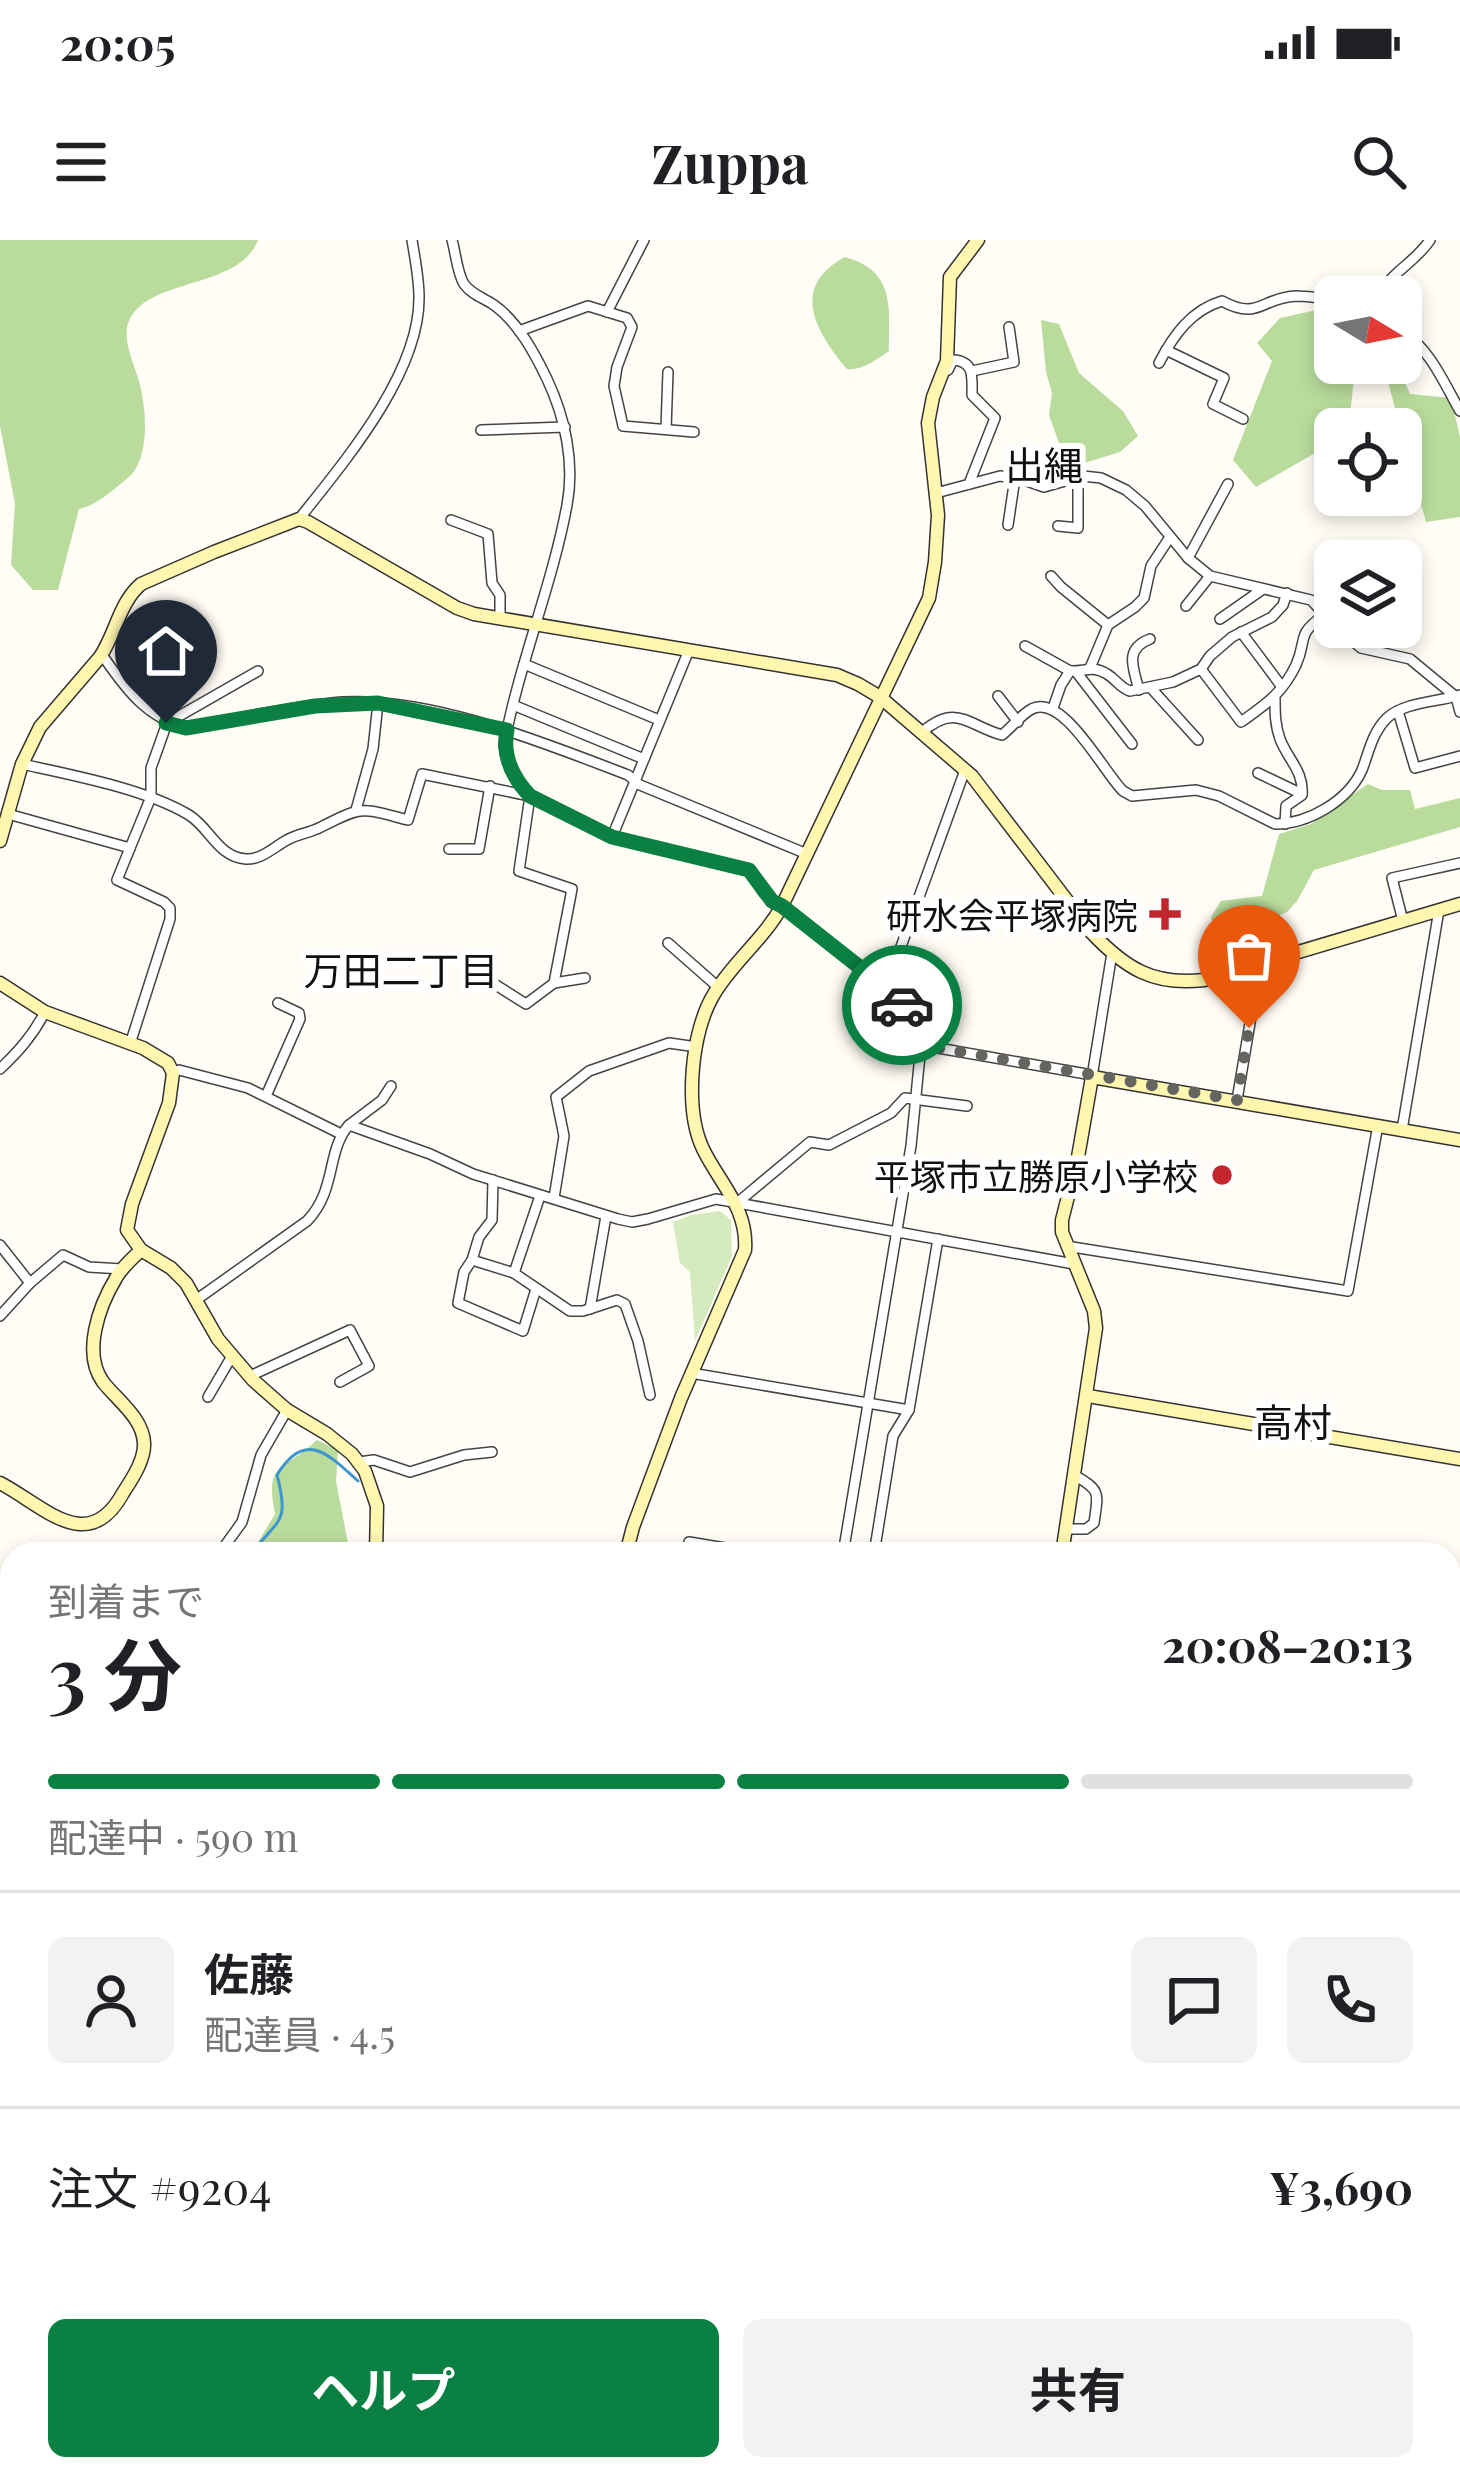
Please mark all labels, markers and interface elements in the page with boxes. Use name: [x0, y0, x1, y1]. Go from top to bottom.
text: 20:05: [60, 12, 175, 72]
text: Zuppa: [651, 126, 809, 198]
icon: menu: [48, 129, 114, 195]
icon: search: [1346, 129, 1412, 195]
north arrow: [1314, 276, 1422, 384]
map controls: [1314, 276, 1422, 648]
button: locate: [1314, 408, 1422, 516]
district label: 出縄: [1005, 438, 1083, 490]
button: layers: [1314, 540, 1422, 648]
pin: [115, 600, 217, 723]
icon: home: [133, 618, 199, 684]
place label: 研水会平塚病院: [886, 890, 1138, 938]
marker: 研水会平塚病院: [1149, 898, 1181, 930]
pin: [1198, 905, 1300, 1028]
icon: bag: [1216, 923, 1282, 989]
district label: 万田二丁目: [303, 943, 499, 995]
courier: [842, 945, 962, 1065]
icon: car: [869, 972, 935, 1038]
place label: 平塚市立勝原小学校: [874, 1151, 1198, 1199]
marker: 平塚市立勝原小学校: [1209, 1162, 1235, 1188]
district label: 高村: [1254, 1395, 1332, 1447]
text: 到着まで: [48, 1574, 204, 1626]
text: 20:08–20:13: [1162, 1614, 1413, 1674]
text: 3 分: [48, 1620, 182, 1724]
text: 配達中 · 590 m: [48, 1810, 299, 1862]
button: person: [48, 1937, 174, 2063]
button: chat: [1131, 1937, 1257, 2063]
button: phone: [1287, 1937, 1413, 2063]
text: 佐藤: [204, 1942, 294, 2002]
text: 配達員 · 4.5: [204, 2007, 395, 2059]
text: 注文 #9204: [48, 2156, 272, 2216]
text: ¥3,690: [1269, 2156, 1413, 2216]
button: ヘルプ: [48, 2319, 719, 2457]
button: 共有: [743, 2319, 1413, 2457]

